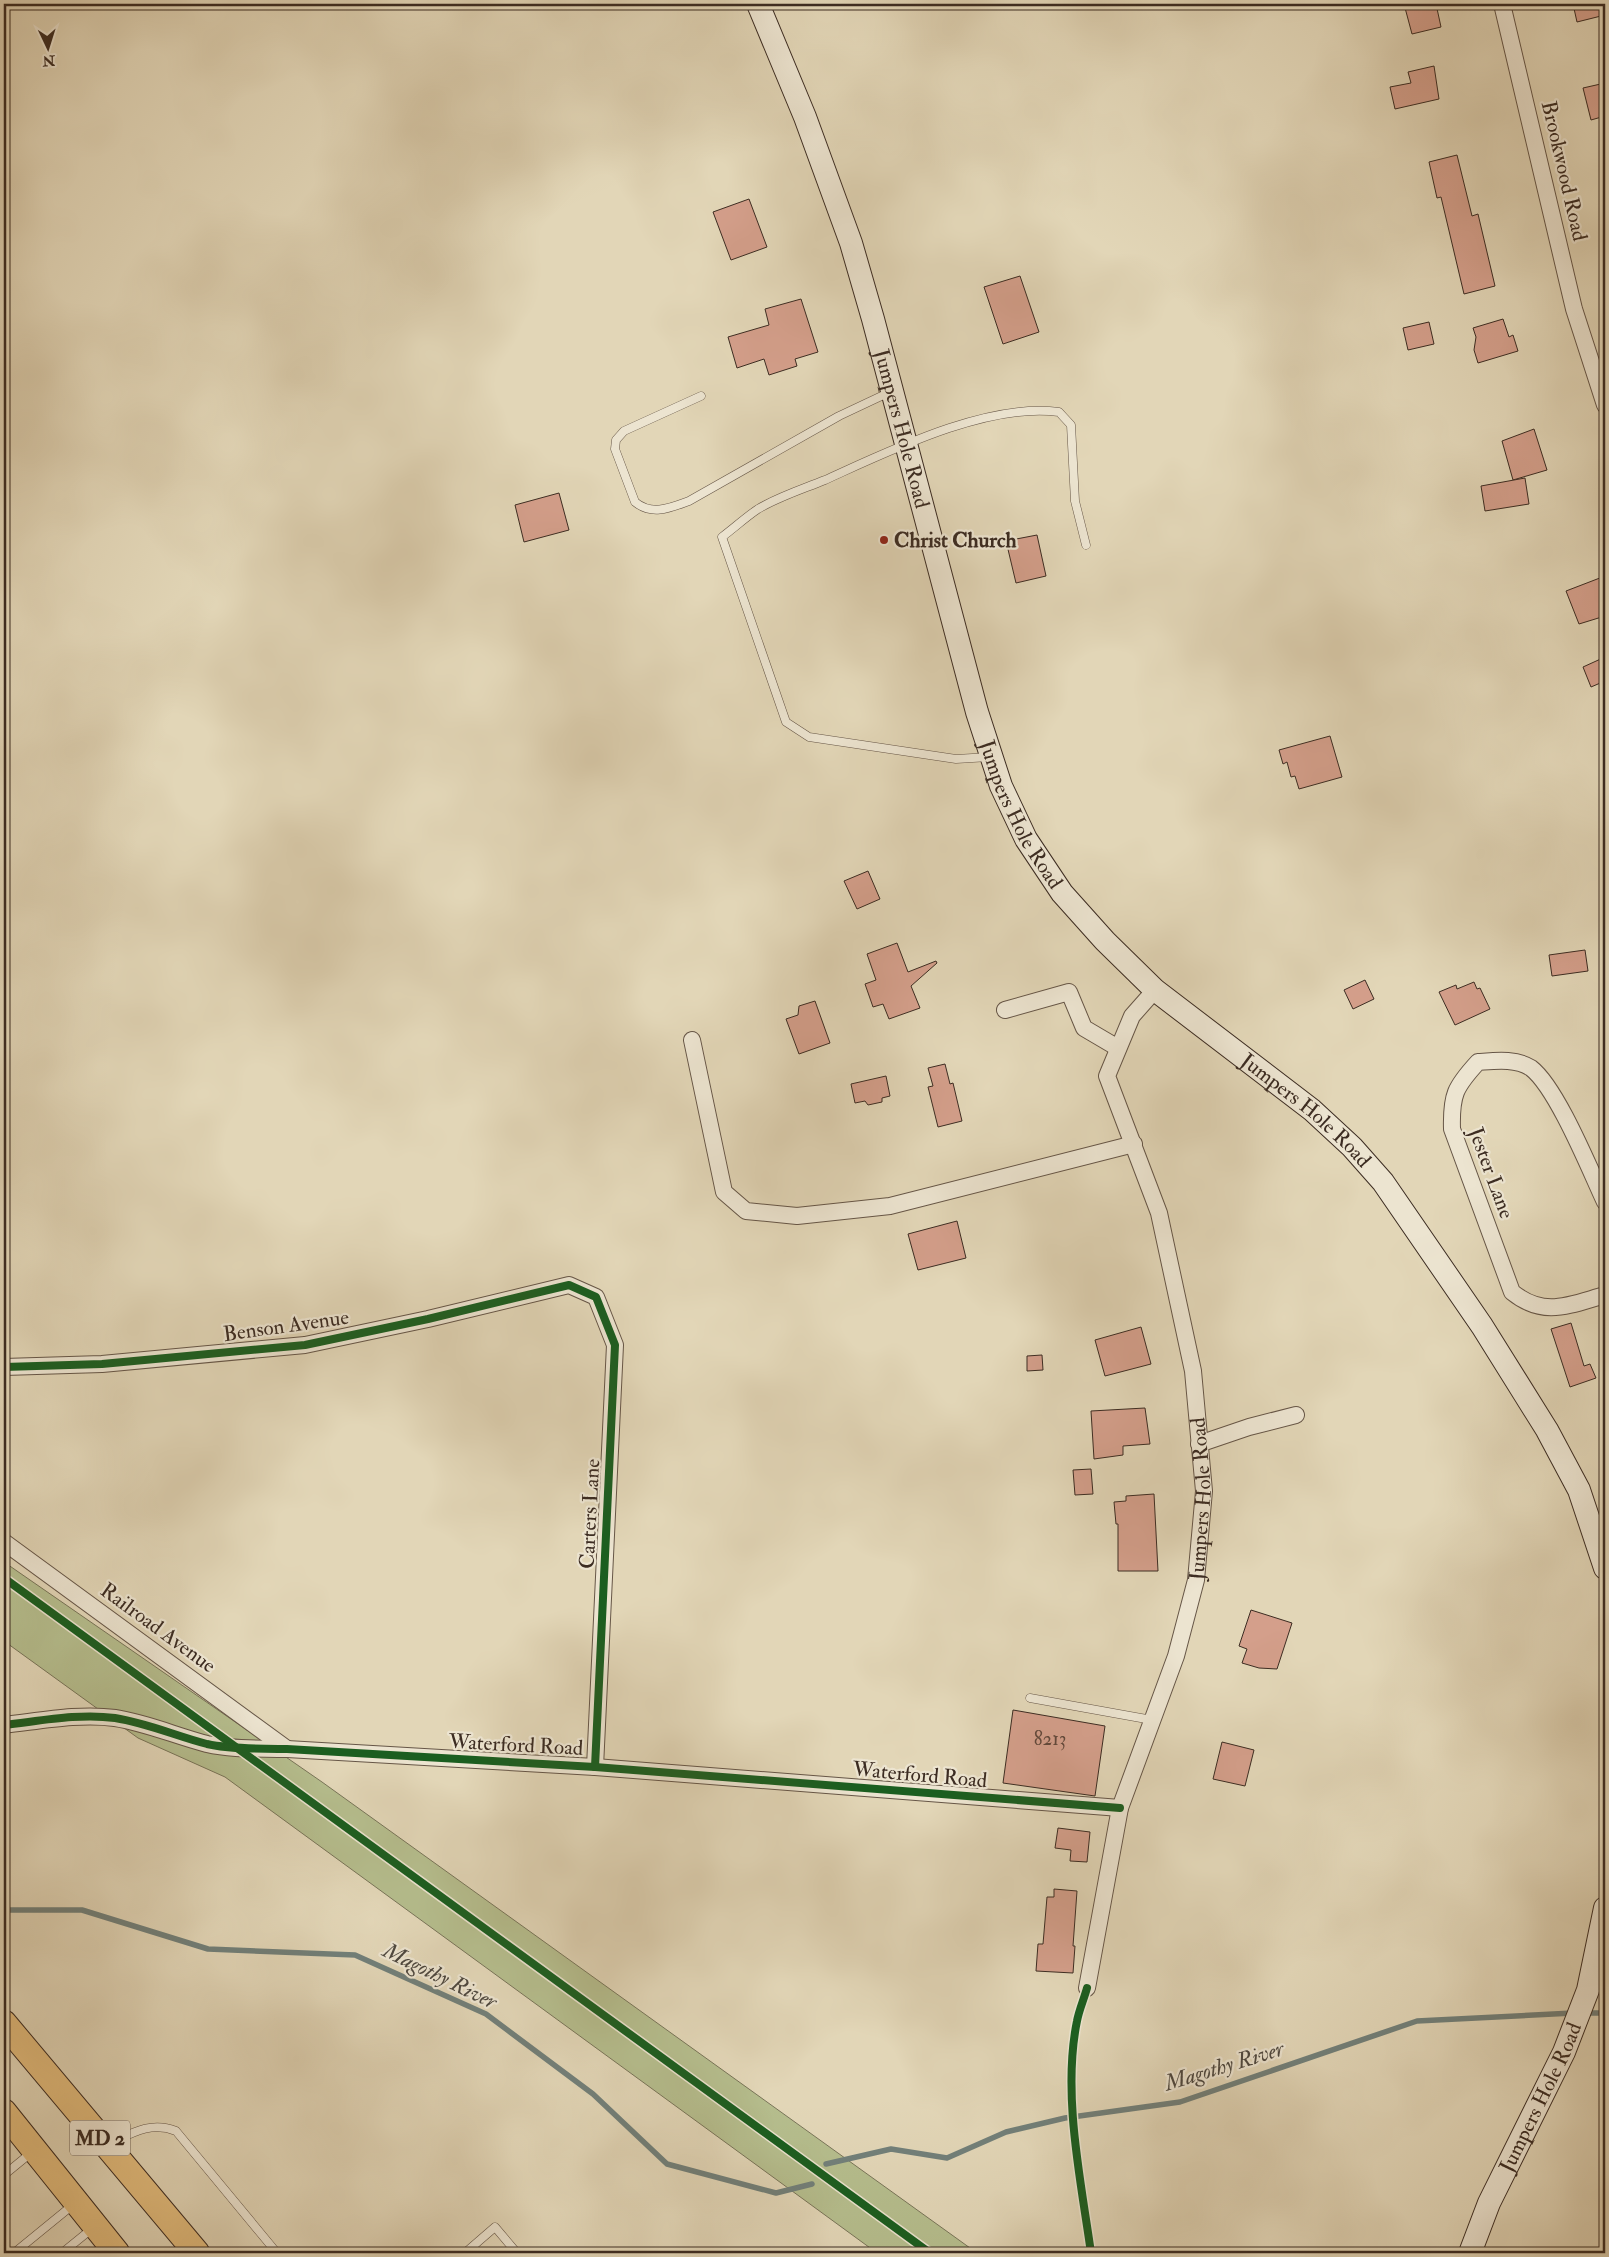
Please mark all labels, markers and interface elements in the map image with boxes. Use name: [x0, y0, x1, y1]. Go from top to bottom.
north arrow: [22, 22, 72, 72]
text: N: [42, 51, 57, 69]
street label: Brookwood Road: [1535, 98, 1593, 244]
street label: Jumpers Hole Road: [868, 345, 936, 512]
place label: Christ Church: [894, 527, 1017, 554]
marker: Christ Church: [878, 534, 890, 546]
street label: Jumpers Hole Road: [973, 736, 1069, 895]
street label: Jumpers Hole Road: [1234, 1046, 1378, 1173]
street label: Jester Lane: [1462, 1123, 1520, 1223]
street label: Benson Avenue: [221, 1304, 351, 1348]
street label: Jumpers Hole Road: [1182, 1416, 1218, 1583]
street label: Carters Lane: [574, 1458, 606, 1570]
street label: Railroad Avenue: [95, 1577, 221, 1679]
house number: 8213: [1034, 1727, 1066, 1751]
street label: Waterford Road: [447, 1728, 585, 1762]
street label: Waterford Road: [851, 1756, 989, 1794]
water label: Magothy River: [377, 1935, 503, 2016]
street label: Jumpers Hole Road: [1492, 2018, 1588, 2178]
water label: Magothy River: [1159, 2034, 1289, 2098]
road number: MD 2: [70, 2120, 130, 2156]

